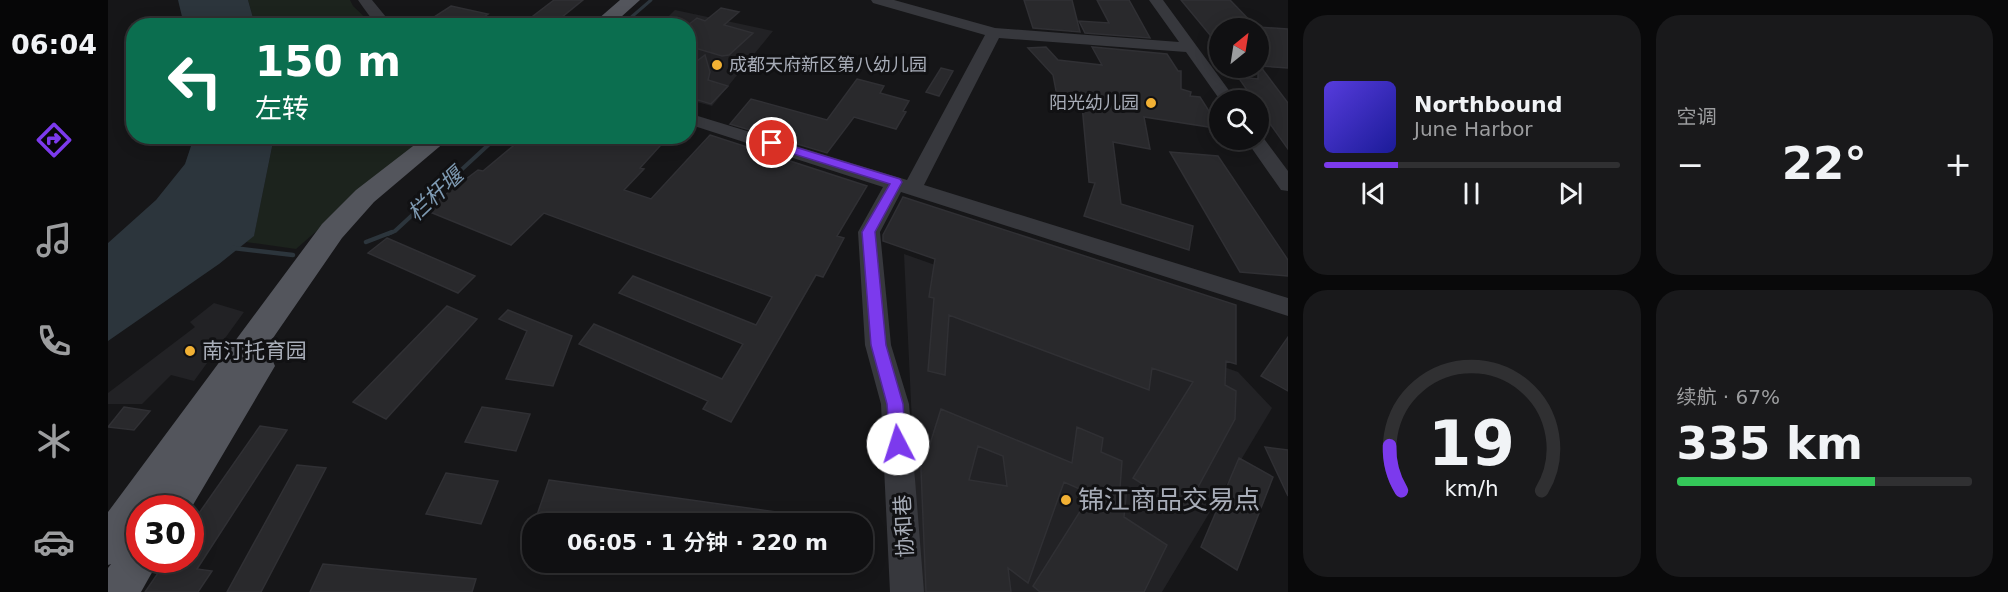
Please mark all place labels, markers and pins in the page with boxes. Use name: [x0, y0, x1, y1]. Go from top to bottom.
place label: 成都天府新区第八幼儿园: [729, 54, 927, 75]
marker: 成都天府新区第八幼儿园: [710, 58, 724, 72]
place label: 阳光幼儿园: [1049, 92, 1139, 113]
marker: 阳光幼儿园: [1144, 96, 1158, 110]
pin: [746, 117, 797, 168]
place label: 南汀托育园: [202, 339, 307, 363]
marker: 南汀托育园: [183, 344, 197, 358]
place label: 锦江商品交易点: [1078, 485, 1260, 515]
marker: 锦江商品交易点: [1059, 493, 1073, 507]

